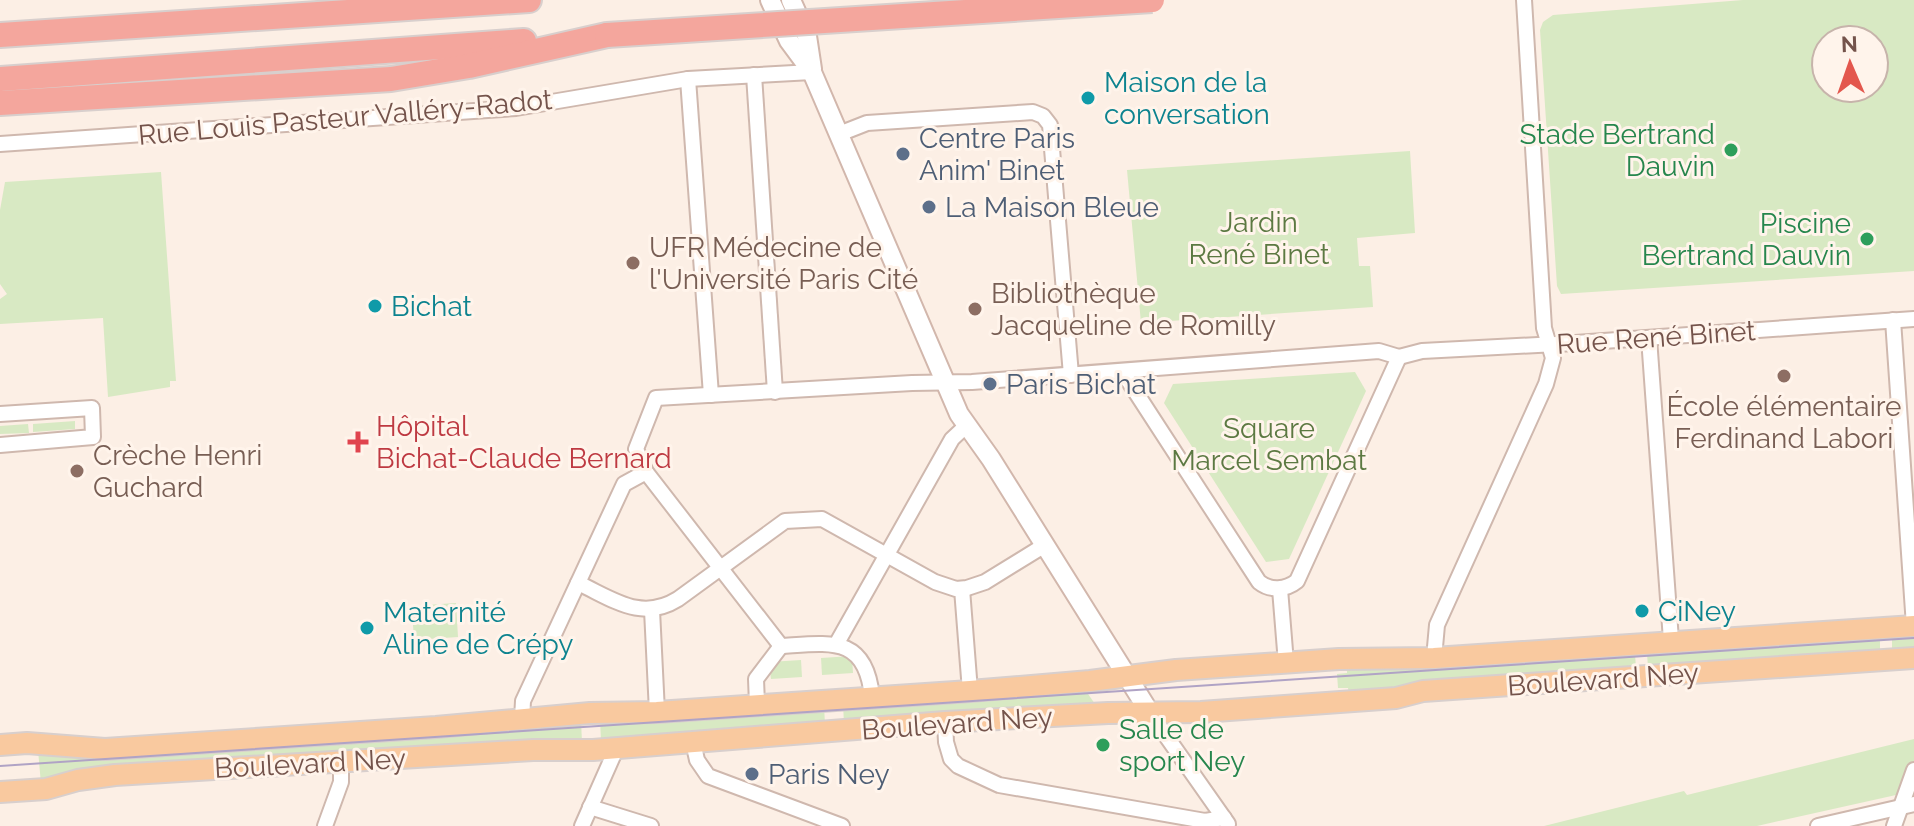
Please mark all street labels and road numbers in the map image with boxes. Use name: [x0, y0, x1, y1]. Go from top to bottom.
street label: Rue Louis Pasteur Valléry-Radot: [137, 83, 554, 152]
street label: Rue René Binet: [1556, 314, 1757, 361]
street label: Boulevard Ney: [1506, 656, 1700, 703]
street label: Boulevard Ney: [860, 700, 1054, 747]
street label: Boulevard Ney: [213, 742, 407, 785]

